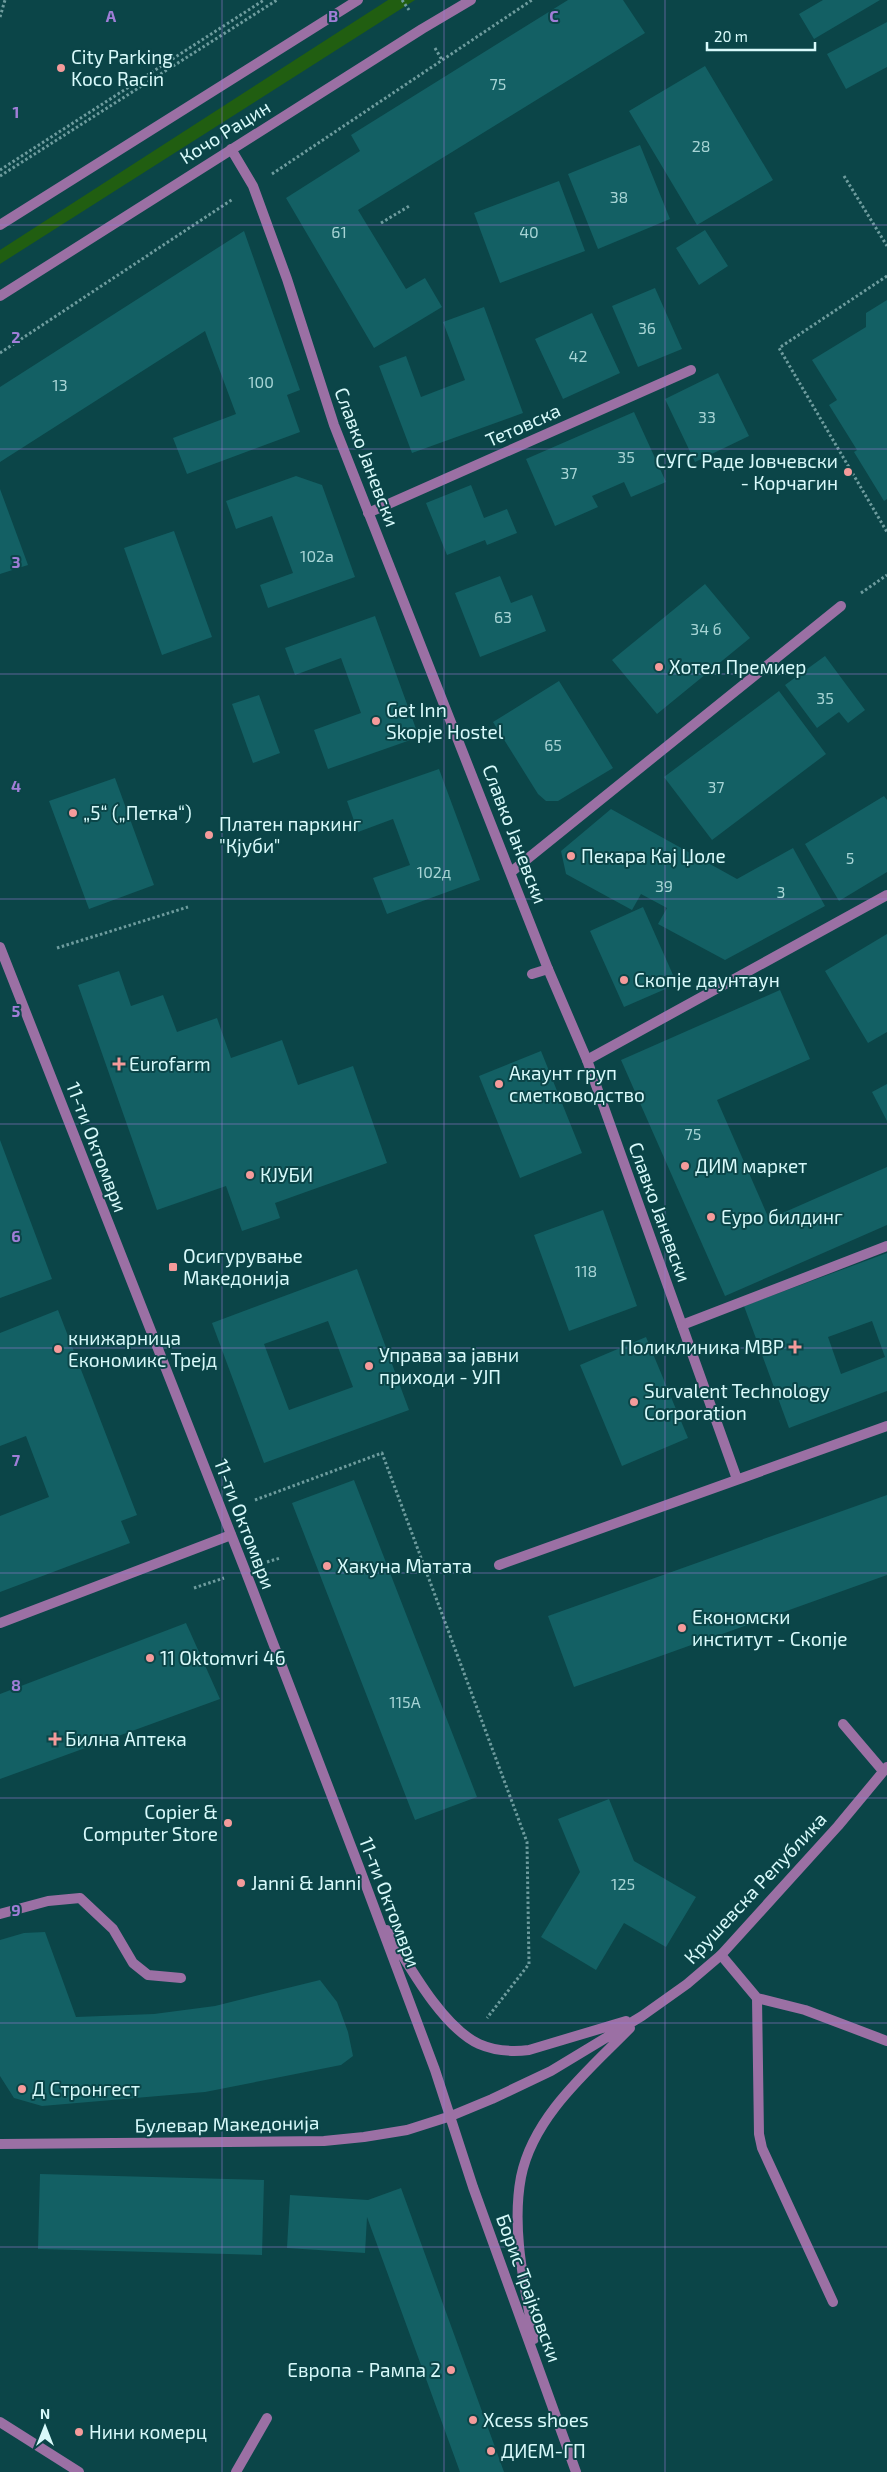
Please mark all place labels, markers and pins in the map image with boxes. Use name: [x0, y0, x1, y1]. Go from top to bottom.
place label: City Parking Koco Racin: [71, 45, 173, 90]
marker: City Parking Koco Racin: [55, 62, 67, 74]
place label: СУГС Раде Јовчевски - Корчагин: [655, 449, 838, 494]
marker: СУГС Раде Јовчевски - Корчагин: [842, 466, 854, 478]
place label: Хотел Премиер: [669, 655, 806, 678]
marker: Хотел Премиер: [653, 661, 665, 673]
place label: Get Inn Skopje Hostel: [386, 698, 504, 743]
marker: Get Inn Skopje Hostel: [370, 715, 382, 727]
place label: „5“ („Петка“): [83, 801, 192, 824]
marker: „5“ („Петка“): [67, 807, 79, 819]
place label: Платен паркинг "Кјуби": [219, 812, 361, 858]
marker: Платен паркинг "Кјуби": [203, 829, 215, 841]
place label: Пекара Кај Џоле: [581, 844, 726, 867]
marker: Пекара Кај Џоле: [565, 850, 577, 862]
place label: Скопје даунтаун: [634, 968, 780, 992]
marker: Скопје даунтаун: [618, 974, 630, 986]
place label: Eurofarm: [129, 1052, 211, 1075]
marker: Eurofarm: [113, 1058, 125, 1070]
place label: Акаунт груп сметководство: [509, 1061, 645, 1106]
marker: Акаунт груп сметководство: [493, 1078, 505, 1090]
place label: ДИМ маркет: [695, 1154, 807, 1177]
marker: ДИМ маркет: [679, 1160, 691, 1172]
place label: КЈУБИ: [260, 1163, 313, 1186]
marker: КЈУБИ: [244, 1169, 256, 1181]
place label: Еуро билдинг: [721, 1205, 843, 1229]
marker: Еуро билдинг: [705, 1211, 717, 1223]
place label: Осигурување Македонија: [183, 1244, 303, 1289]
marker: Осигурување Македонија: [167, 1261, 179, 1273]
place label: книжарница Економикс Трејд: [68, 1326, 217, 1371]
place label: Поликлиника МВР: [620, 1335, 784, 1358]
marker: Поликлиника МВР: [788, 1340, 802, 1354]
marker: книжарница Економикс Трејд: [52, 1343, 64, 1355]
place label: Управа за јавни приходи - УЈП: [379, 1343, 519, 1388]
marker: Управа за јавни приходи - УЈП: [363, 1360, 375, 1372]
place label: Survalent Technology Corporation: [644, 1379, 830, 1424]
marker: Survalent Technology Corporation: [628, 1396, 640, 1408]
place label: Хакуна Матата: [337, 1554, 472, 1578]
marker: Хакуна Матата: [321, 1560, 333, 1572]
place label: Економски институт - Скопје: [692, 1605, 848, 1651]
marker: Економски институт - Скопје: [676, 1622, 688, 1634]
place label: 11 Oktomvri 46: [160, 1646, 286, 1669]
marker: 11 Oktomvri 46: [144, 1652, 156, 1664]
place label: Билна Аптека: [65, 1727, 187, 1750]
marker: Билна Аптека: [49, 1733, 61, 1745]
place label: Copier & Computer Store: [83, 1800, 218, 1845]
marker: Copier & Computer Store: [222, 1817, 234, 1829]
place label: Janni & Janni: [251, 1871, 361, 1894]
marker: Janni & Janni: [235, 1877, 247, 1889]
place label: Д Стронгест: [32, 2077, 140, 2100]
marker: Д Стронгест: [16, 2083, 28, 2095]
place label: Европа - Рампа 2: [287, 2358, 441, 2381]
marker: Европа - Рампа 2: [445, 2364, 457, 2376]
place label: Xcess shoes: [483, 2408, 589, 2431]
marker: Xcess shoes: [467, 2414, 479, 2426]
place label: Нини комерц: [89, 2420, 207, 2443]
marker: Нини комерц: [73, 2426, 85, 2438]
place label: ДИЕМ-ГП: [501, 2439, 586, 2462]
marker: ДИЕМ-ГП: [485, 2445, 497, 2457]

